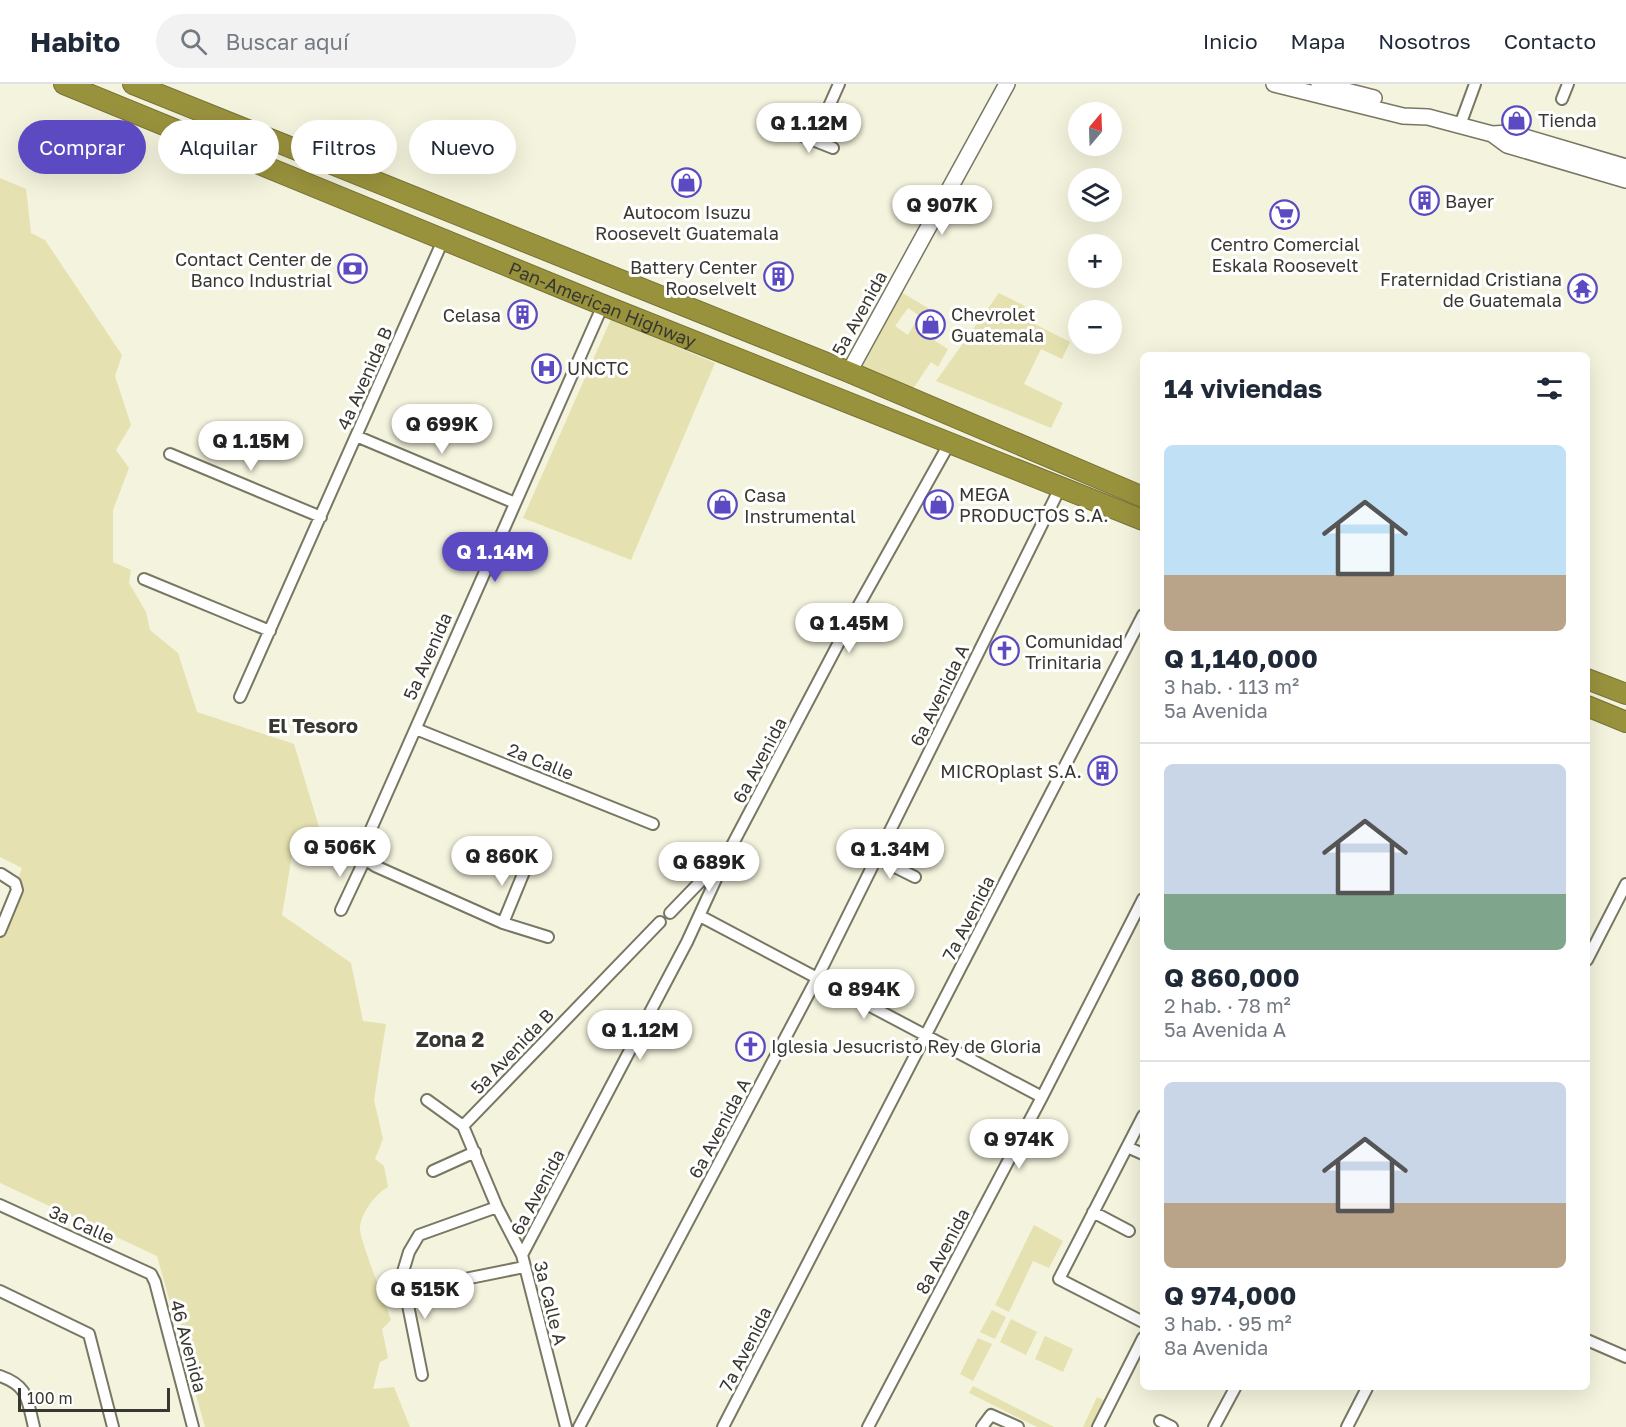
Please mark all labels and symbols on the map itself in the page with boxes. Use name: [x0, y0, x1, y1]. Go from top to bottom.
north arrow: [1068, 102, 1122, 156]
pin: Q 1.12M: [754, 103, 864, 154]
shop icon: Tienda: [1501, 104, 1533, 136]
place label: Tienda: [1538, 109, 1597, 131]
shop icon: Autocom Isuzu Roosevelt Guatemala: [671, 167, 703, 199]
pin: Q 907K: [893, 185, 991, 236]
building icon: Bayer: [1408, 185, 1440, 217]
place label: Bayer: [1445, 190, 1494, 212]
supermarket icon: Centro Comercial Eskala Roosevelt: [1269, 199, 1301, 231]
place label: Autocom Isuzu Roosevelt Guatemala: [595, 201, 779, 244]
place label: Centro Comercial Eskala Roosevelt: [1210, 233, 1360, 276]
place label: Contact Center de Banco Industrial: [175, 248, 332, 291]
bank icon: Contact Center de Banco Industrial: [337, 253, 369, 285]
place label: Battery Center Rooselvelt: [630, 256, 757, 299]
street label: Pan-American Highway: [506, 257, 700, 352]
building icon: Battery Center Rooselvelt: [762, 261, 794, 293]
street label: 5a Avenida: [827, 267, 891, 359]
place label: Fraternidad Cristiana de Guatemala: [1380, 268, 1562, 311]
temple icon: Fraternidad Cristiana de Guatemala: [1567, 273, 1599, 305]
building icon: Celasa: [506, 299, 538, 331]
place label: Chevrolet Guatemala: [951, 303, 1044, 346]
place label: Celasa: [443, 304, 501, 326]
shop icon: Chevrolet Guatemala: [914, 308, 946, 340]
street label: 4a Avenida B: [331, 323, 397, 433]
hospital icon: UNCTC: [530, 352, 562, 384]
place label: UNCTC: [567, 357, 629, 379]
pin: Q 699K: [393, 404, 491, 455]
pin: Q 1.15M: [196, 421, 306, 472]
place label: MEGA PRODUCTOS S.A.: [959, 483, 1109, 526]
place label: Casa Instrumental: [744, 484, 856, 527]
shop icon: MEGA PRODUCTOS S.A.: [922, 488, 954, 520]
shop icon: Casa Instrumental: [707, 489, 739, 521]
pin: Q 1.14M: [440, 532, 550, 583]
pin: Q 1.45M: [794, 603, 904, 654]
street label: 5a Avenida: [398, 609, 456, 703]
place label: Comunidad Trinitaria: [1025, 630, 1123, 673]
church icon: Comunidad Trinitaria: [988, 635, 1020, 667]
street label: 6a Avenida A: [905, 641, 973, 749]
district label: El Tesoro: [268, 713, 358, 737]
street label: 6a Avenida: [727, 713, 791, 807]
street label: 2a Calle: [505, 738, 577, 784]
building icon: MICROplast S.A.: [1087, 755, 1119, 787]
place label: MICROplast S.A.: [940, 760, 1082, 782]
pin: Q 506K: [291, 827, 389, 878]
pin: Q 1.34M: [835, 829, 945, 880]
pin: Q 860K: [453, 836, 551, 887]
pin: Q 689K: [660, 842, 758, 893]
street label: 7a Avenida: [937, 872, 999, 964]
pin: Q 894K: [815, 969, 913, 1020]
street label: 5a Avenida B: [466, 1004, 558, 1098]
pin: Q 1.12M: [585, 1010, 695, 1061]
district label: Zona 2: [416, 1026, 484, 1052]
church icon: Iglesia Jesucristo Rey de Gloria: [734, 1030, 766, 1062]
place label: Iglesia Jesucristo Rey de Gloria: [771, 1035, 1041, 1057]
street label: 6a Avenida A: [683, 1074, 755, 1182]
pin: Q 974K: [970, 1119, 1068, 1170]
street label: 6a Avenida: [505, 1145, 569, 1239]
street label: 3a Calle: [46, 1200, 118, 1248]
street label: 8a Avenida: [910, 1204, 974, 1298]
street label: 3a Calle A: [530, 1259, 572, 1347]
pin: Q 515K: [376, 1269, 474, 1320]
street label: 46 Avenida: [166, 1297, 212, 1395]
street label: 7a Avenida: [714, 1303, 776, 1395]
scale bar: [18, 1385, 170, 1412]

